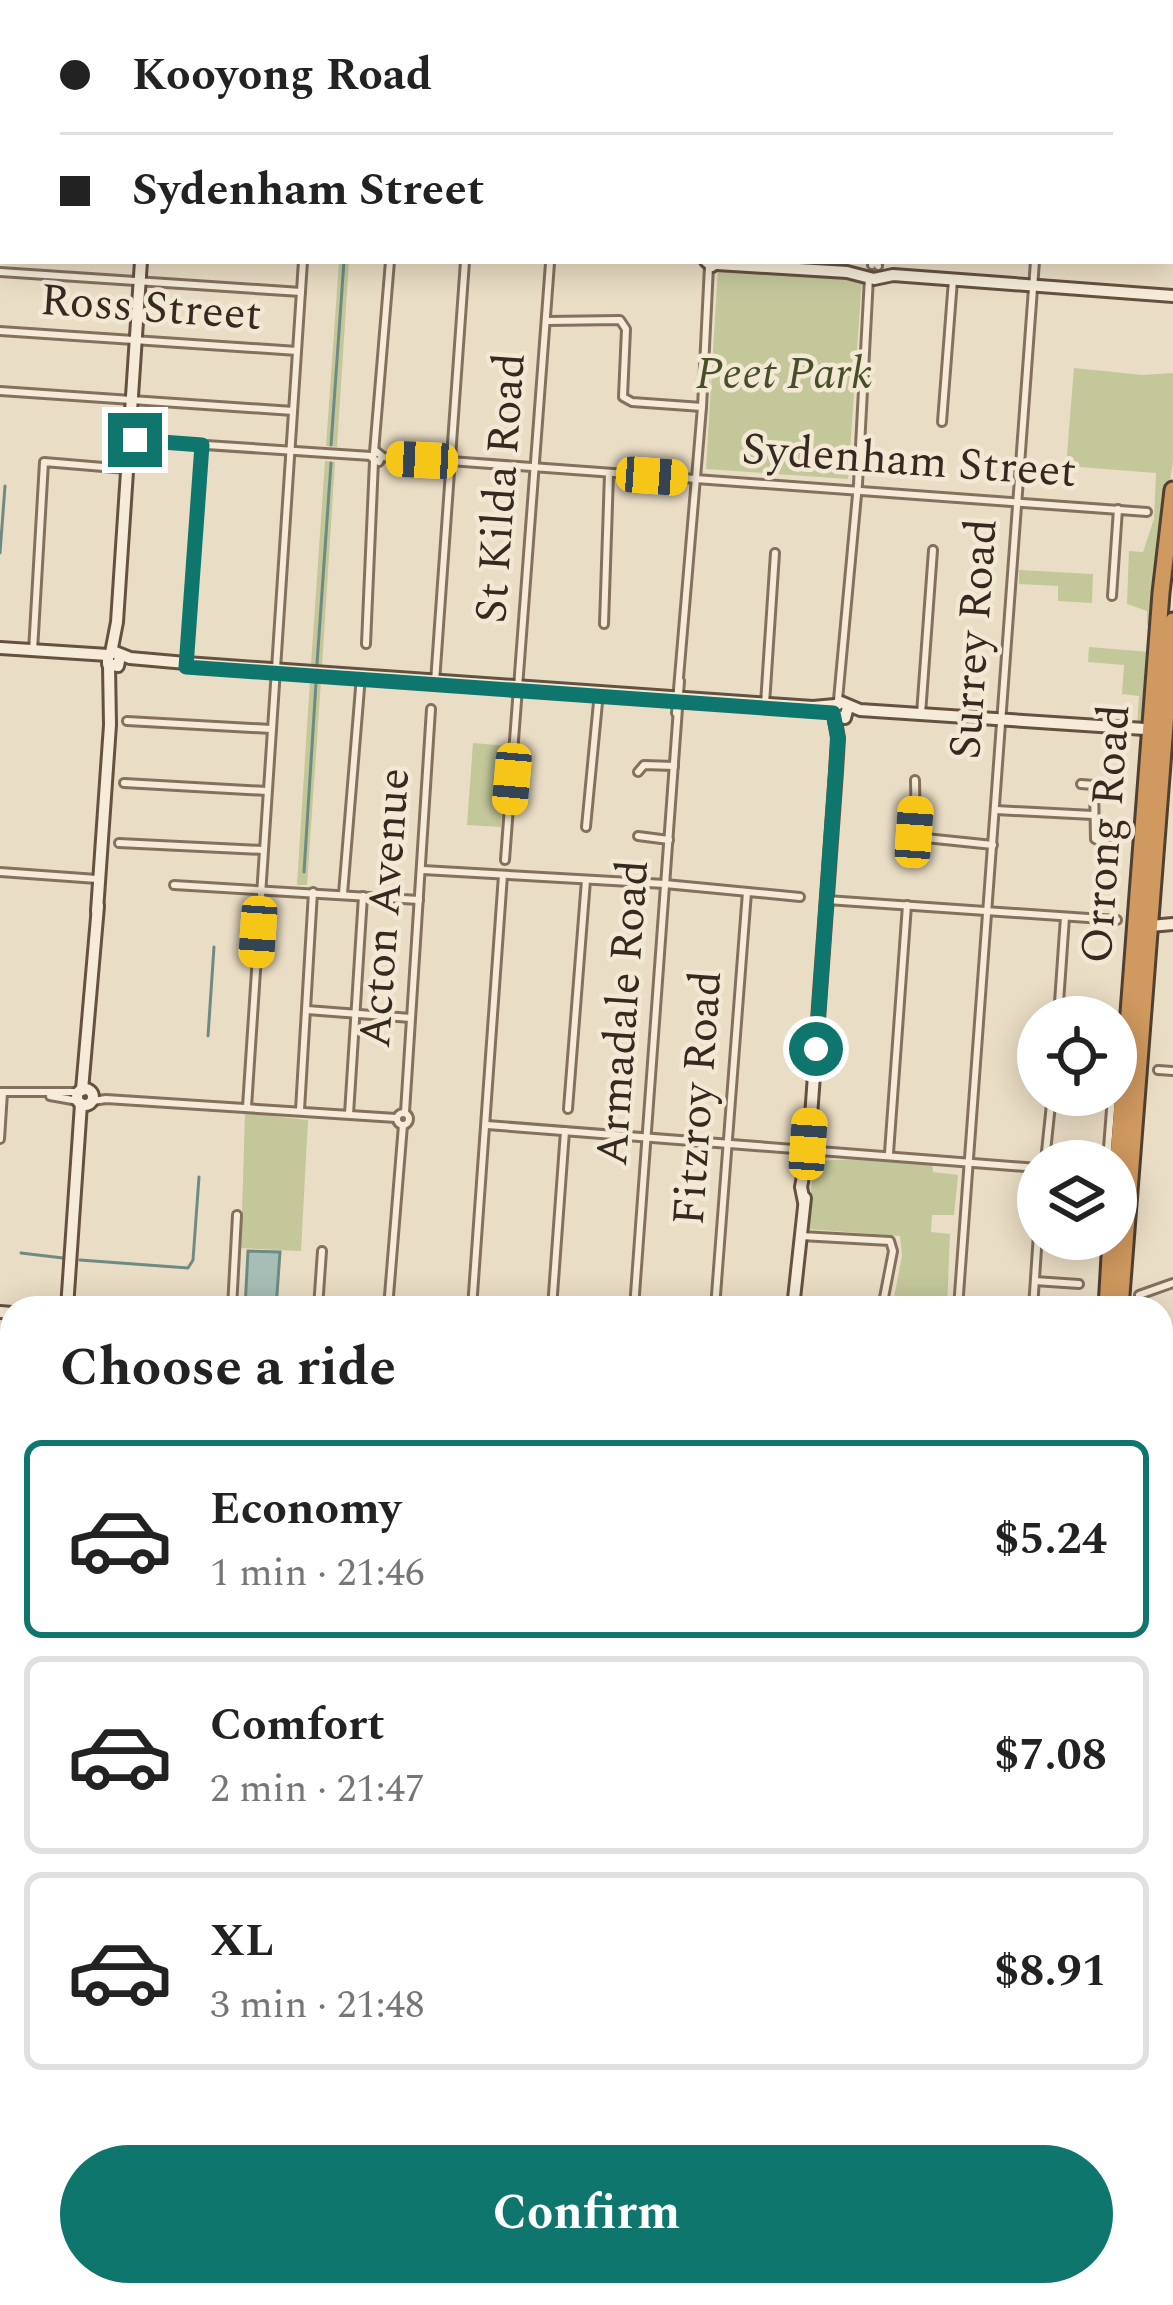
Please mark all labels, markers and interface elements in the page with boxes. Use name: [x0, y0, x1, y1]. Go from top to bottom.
text: Kooyong Road: [132, 41, 432, 110]
text: Sydenham Street: [132, 156, 484, 225]
street label: Ross Street: [38, 266, 264, 350]
park label: Peet Park: [696, 340, 872, 409]
street label: St Kilda Road: [457, 351, 545, 625]
route end: [108, 413, 162, 467]
street label: Sydenham Street: [739, 415, 1079, 507]
car: [385, 440, 459, 480]
car: [615, 456, 689, 496]
street label: Surrey Road: [931, 516, 1017, 762]
street label: Orrong Road: [1063, 702, 1149, 966]
car: [491, 742, 533, 816]
street label: Acton Avenue: [341, 766, 429, 1050]
car: [894, 795, 934, 869]
street label: Armadale Road: [578, 858, 668, 1168]
car: [238, 895, 278, 969]
street label: Fitzroy Road: [655, 968, 741, 1228]
map controls: [1017, 996, 1137, 1260]
button: locate: [1017, 996, 1137, 1116]
route start: [789, 1022, 843, 1076]
car: [788, 1107, 828, 1181]
button: layers: [1017, 1140, 1137, 1260]
text: Choose a ride: [60, 1327, 396, 1409]
text: Economy: [210, 1475, 401, 1544]
icon: car: [66, 1485, 174, 1593]
text: $5.24: [994, 1505, 1107, 1574]
text: 1 min · 21:46: [210, 1544, 425, 1603]
text: Comfort: [210, 1691, 385, 1760]
icon: car: [66, 1701, 174, 1809]
text: $7.08: [994, 1721, 1107, 1790]
text: 2 min · 21:47: [210, 1760, 425, 1819]
text: XL: [210, 1907, 274, 1976]
icon: car: [66, 1917, 174, 2025]
text: $8.91: [994, 1937, 1107, 2006]
text: 3 min · 21:48: [210, 1976, 425, 2035]
button: Confirm: [60, 2145, 1113, 2283]

